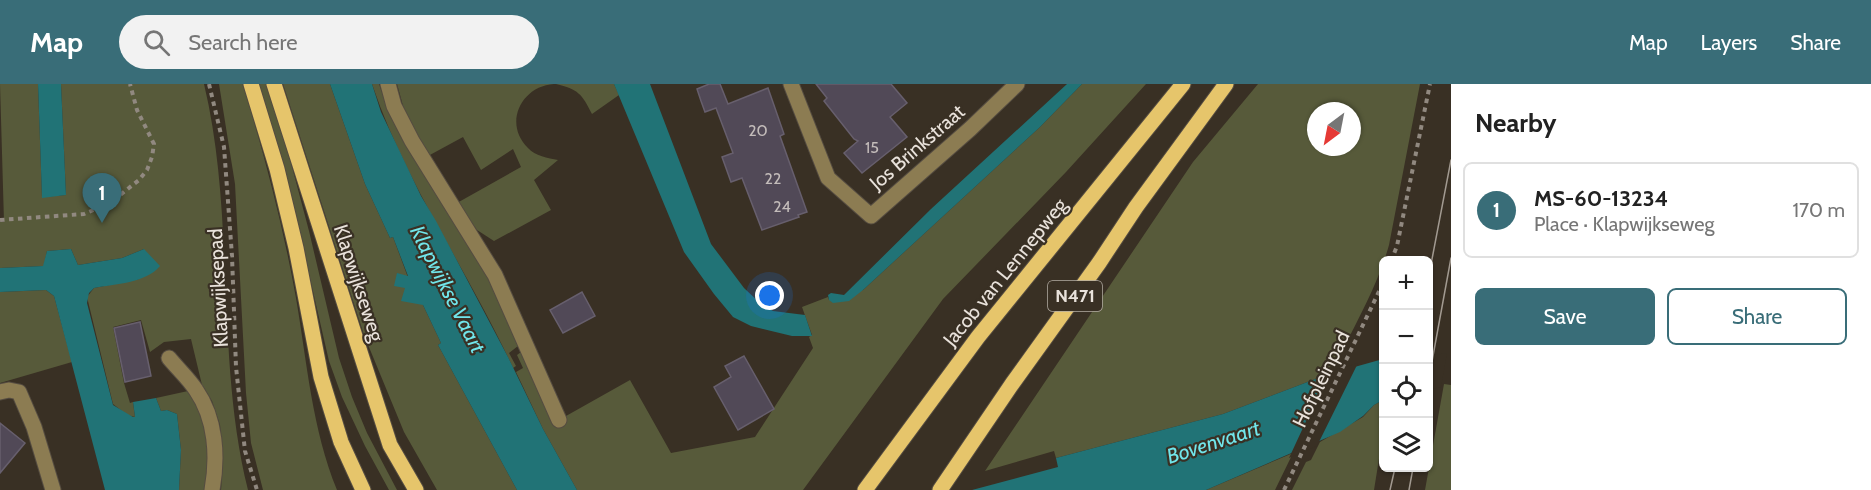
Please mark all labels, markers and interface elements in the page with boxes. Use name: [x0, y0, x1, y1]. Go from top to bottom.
search box: [119, 15, 539, 69]
text: Map: [30, 25, 83, 59]
icon: search: [140, 26, 173, 59]
text: Search here: [188, 29, 297, 56]
text: Map: [1629, 30, 1668, 55]
text: Layers: [1701, 30, 1757, 55]
text: Share: [1790, 30, 1841, 55]
street label: Jos Brinkstraat: [864, 99, 970, 195]
north arrow: [1307, 102, 1361, 156]
text: Nearby: [1475, 107, 1556, 139]
house number: 20: [748, 121, 768, 140]
house number: 15: [865, 138, 879, 157]
house number: 22: [765, 169, 781, 188]
pin: 1: [82, 174, 122, 223]
text: MS-60-13234: [1534, 185, 1668, 212]
street label: Jacob van Lennepweg: [937, 192, 1073, 352]
house number: 24: [773, 197, 791, 216]
text: 1: [1493, 198, 1500, 222]
text: 170 m: [1793, 198, 1845, 222]
text: Place · Klapwijkseweg: [1534, 212, 1714, 236]
street label: Klapwijkseweg: [329, 221, 390, 346]
water label: Klapwijkse Vaart: [404, 221, 491, 358]
street label: Klapwijksepad: [203, 228, 233, 348]
map controls: [1379, 256, 1433, 472]
button: +: [1379, 256, 1433, 310]
your location: [755, 281, 784, 310]
road number: N471: [1048, 281, 1102, 311]
button: Save: [1475, 288, 1655, 345]
button: Share: [1667, 288, 1847, 345]
button: −: [1379, 310, 1433, 364]
street label: Hofpleinpad: [1287, 327, 1355, 431]
button: locate: [1379, 364, 1433, 418]
water label: Bovenvaart: [1163, 415, 1263, 469]
button: layers: [1379, 418, 1433, 472]

